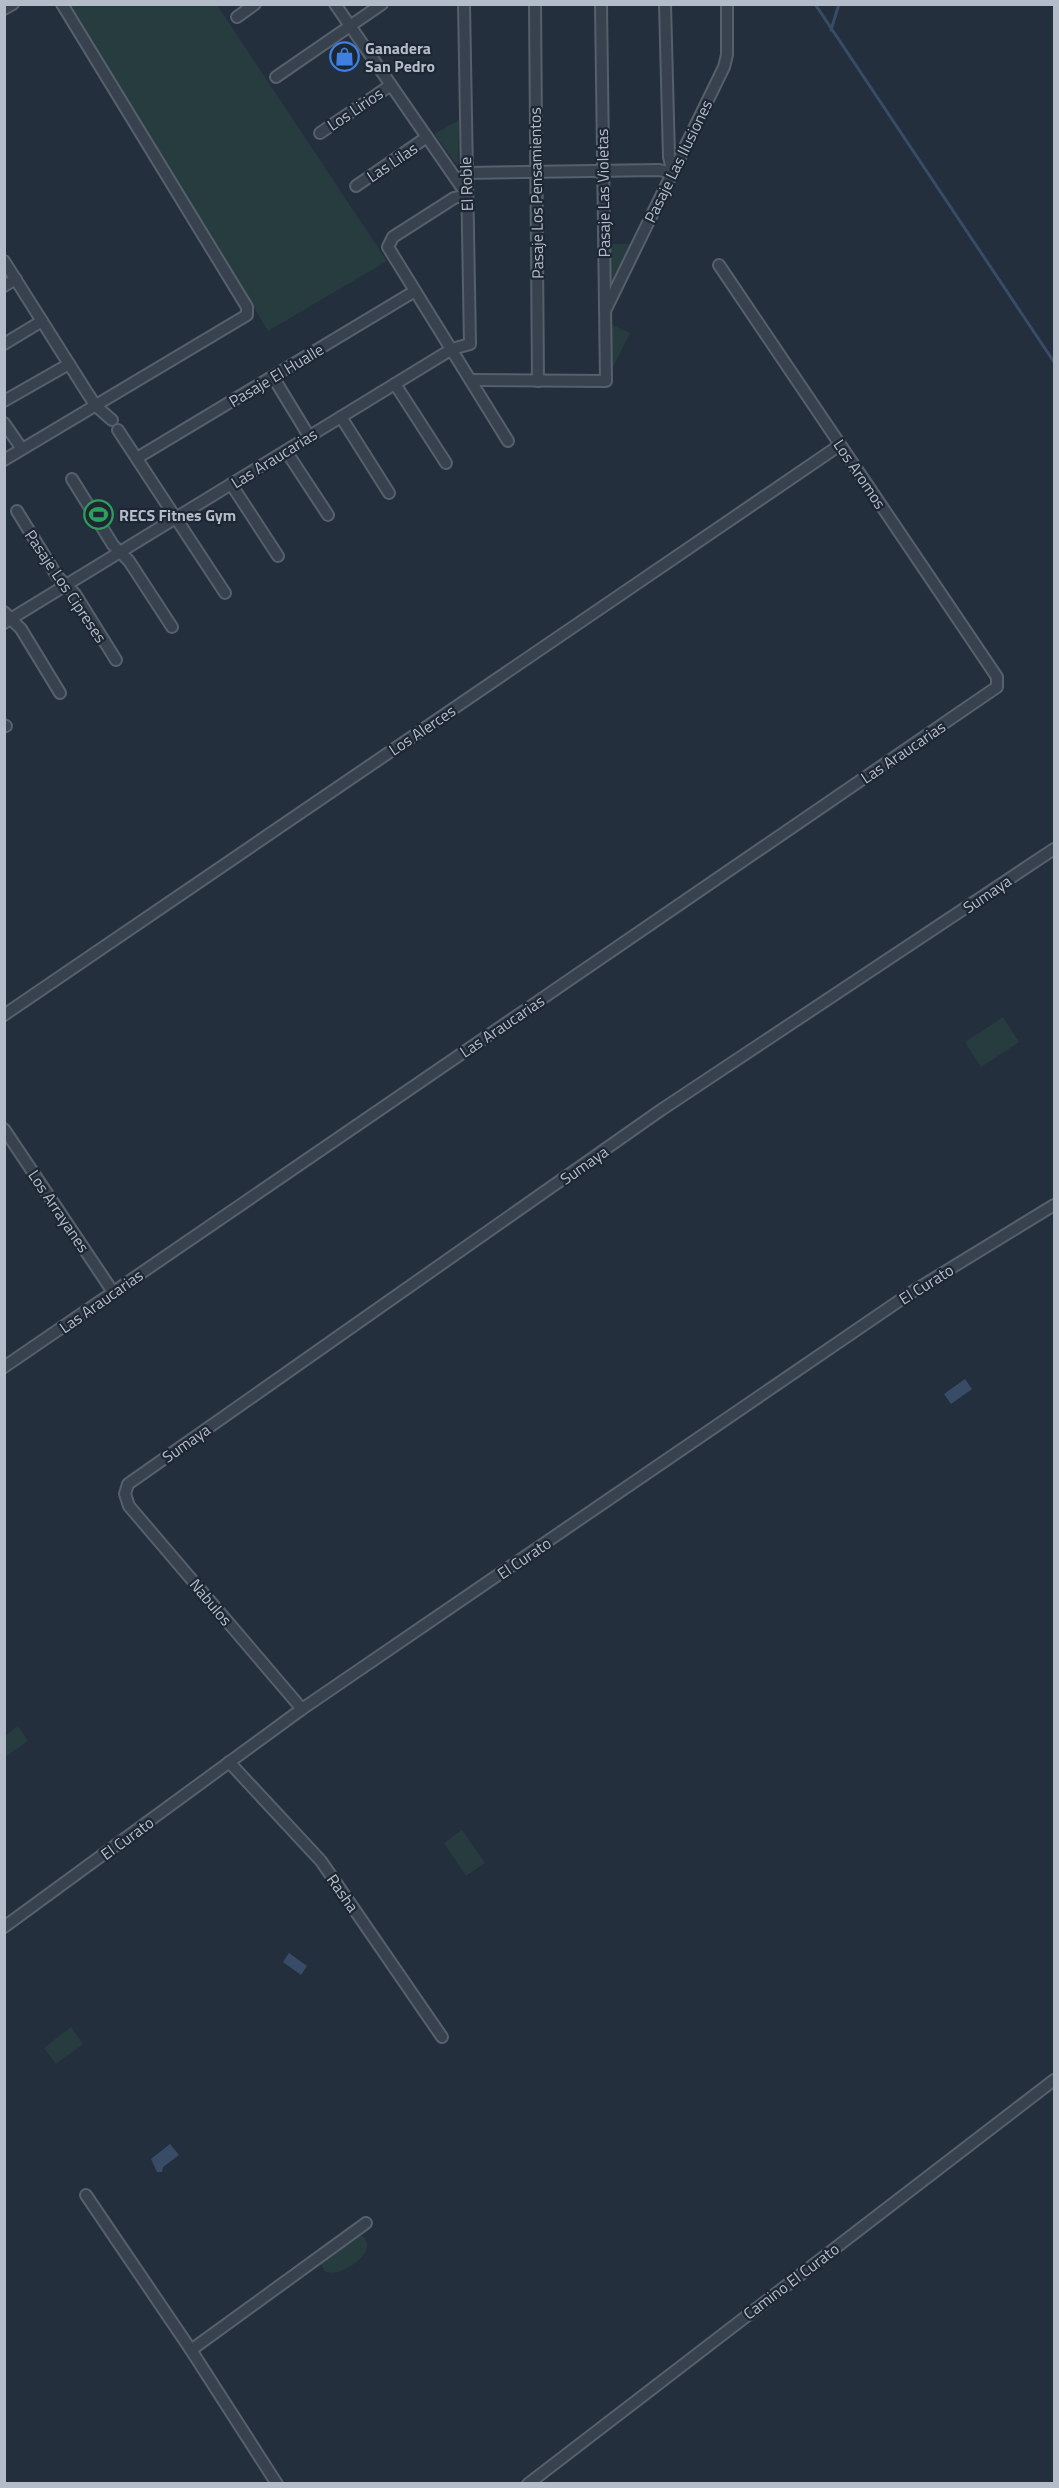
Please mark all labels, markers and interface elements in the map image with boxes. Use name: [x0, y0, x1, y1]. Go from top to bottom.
place label: Ganadera San Pedro: [365, 36, 435, 78]
shop icon: Ganadera San Pedro: [328, 41, 360, 73]
street label: Los Lirios: [322, 81, 388, 137]
street label: Pasaje Las Ilusiones: [638, 95, 718, 227]
street label: Pasaje Los Pensamientos: [523, 107, 549, 279]
street label: Pasaje Las Violetas: [590, 128, 616, 258]
street label: Las Lilas: [362, 136, 422, 188]
street label: El Roble: [453, 156, 479, 212]
street label: Pasaje El Hualle: [224, 337, 328, 413]
street label: Las Araucarias: [226, 422, 322, 494]
street label: Los Aromos: [828, 434, 892, 514]
sports icon: RECS Fitnes Gym: [82, 499, 114, 531]
place label: RECS Fitnes Gym: [119, 503, 236, 527]
street label: Pasaje Los Cipreses: [19, 525, 113, 647]
street label: Los Alerces: [384, 699, 460, 761]
street label: Las Araucarias: [856, 715, 950, 789]
street label: Sumaya: [958, 869, 1016, 919]
street label: Las Araucarias: [455, 989, 549, 1063]
street label: Sumaya: [555, 1140, 613, 1190]
street label: Los Arrayanes: [22, 1165, 96, 1257]
street label: El Curato: [894, 1258, 958, 1310]
street label: Las Araucarias: [54, 1263, 148, 1339]
street label: Sumaya: [157, 1418, 215, 1468]
street label: El Curato: [492, 1531, 556, 1585]
street label: Nabulos: [184, 1573, 238, 1631]
street label: El Curato: [95, 1810, 159, 1866]
street label: Rasha: [321, 1869, 365, 1917]
street label: Camino El Curato: [738, 2237, 844, 2325]

